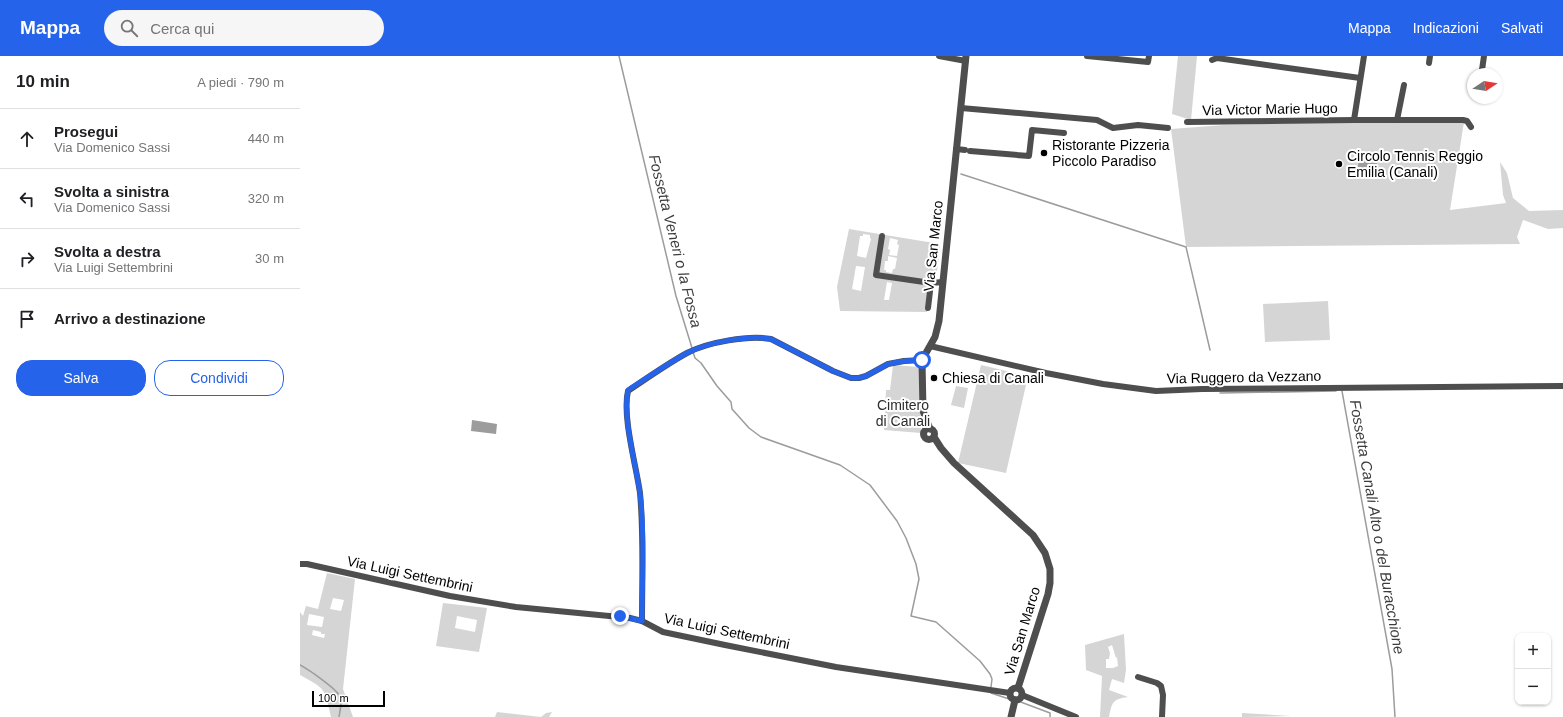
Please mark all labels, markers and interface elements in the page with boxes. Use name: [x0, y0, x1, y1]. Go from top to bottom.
search box: [104, 10, 384, 46]
text: Mappa: [20, 17, 80, 38]
icon: search: [118, 17, 140, 39]
text: Cerca qui: [150, 20, 214, 37]
text: Mappa: [1348, 20, 1391, 36]
text: Indicazioni: [1413, 20, 1479, 36]
text: Salvati: [1501, 20, 1543, 36]
north arrow: [1467, 68, 1503, 104]
text: 10 min: [16, 72, 70, 91]
text: A piedi · 790 m: [197, 75, 284, 90]
street label: Via Victor Marie Hugo: [1202, 100, 1338, 118]
text: Prosegui: [54, 123, 118, 140]
icon: ahead: [16, 128, 38, 150]
text: 440 m: [248, 131, 284, 146]
place label: Ristorante Pizzeria Piccolo Paradiso: [1052, 137, 1170, 169]
text: Via Domenico Sassi: [54, 140, 170, 155]
marker: Ristorante Pizzeria Piccolo Paradiso: [1039, 148, 1049, 158]
place label: Circolo Tennis Reggio Emilia (Canali): [1347, 148, 1483, 180]
water label: Fossetta Veneri o la Fossa: [646, 153, 705, 329]
marker: Circolo Tennis Reggio Emilia (Canali): [1334, 159, 1344, 169]
text: Svolta a sinistra: [54, 183, 169, 200]
icon: left: [16, 188, 38, 210]
text: 320 m: [248, 191, 284, 206]
street label: Via San Marco: [920, 199, 946, 292]
text: Via Domenico Sassi: [54, 200, 170, 215]
text: Svolta a destra: [54, 243, 161, 260]
icon: right: [16, 248, 38, 270]
text: 30 m: [255, 251, 284, 266]
text: Via Luigi Settembrini: [54, 260, 173, 275]
icon: arrive: [16, 308, 38, 330]
text: Arrivo a destinazione: [54, 310, 206, 327]
route start: [913, 351, 931, 369]
button: Salva: [16, 360, 146, 396]
button: Condividi: [154, 360, 284, 396]
street label: Via Ruggero da Vezzano: [1167, 368, 1322, 386]
place label: Chiesa di Canali: [942, 370, 1044, 386]
marker: Chiesa di Canali: [929, 373, 939, 383]
park label: Cimitero di Canali: [876, 397, 930, 429]
water label: Fossetta Canali Alto o del Buracchione: [1347, 398, 1408, 655]
street label: Via Luigi Settembrini: [346, 553, 474, 595]
street label: Via San Marco: [1001, 585, 1043, 677]
route end: [611, 607, 629, 625]
street label: Via Luigi Settembrini: [663, 610, 791, 652]
map controls: [1515, 633, 1551, 705]
button: +: [1515, 633, 1551, 669]
button: −: [1515, 669, 1551, 705]
scale bar: [312, 689, 385, 708]
text: 100 m: [318, 692, 349, 704]

